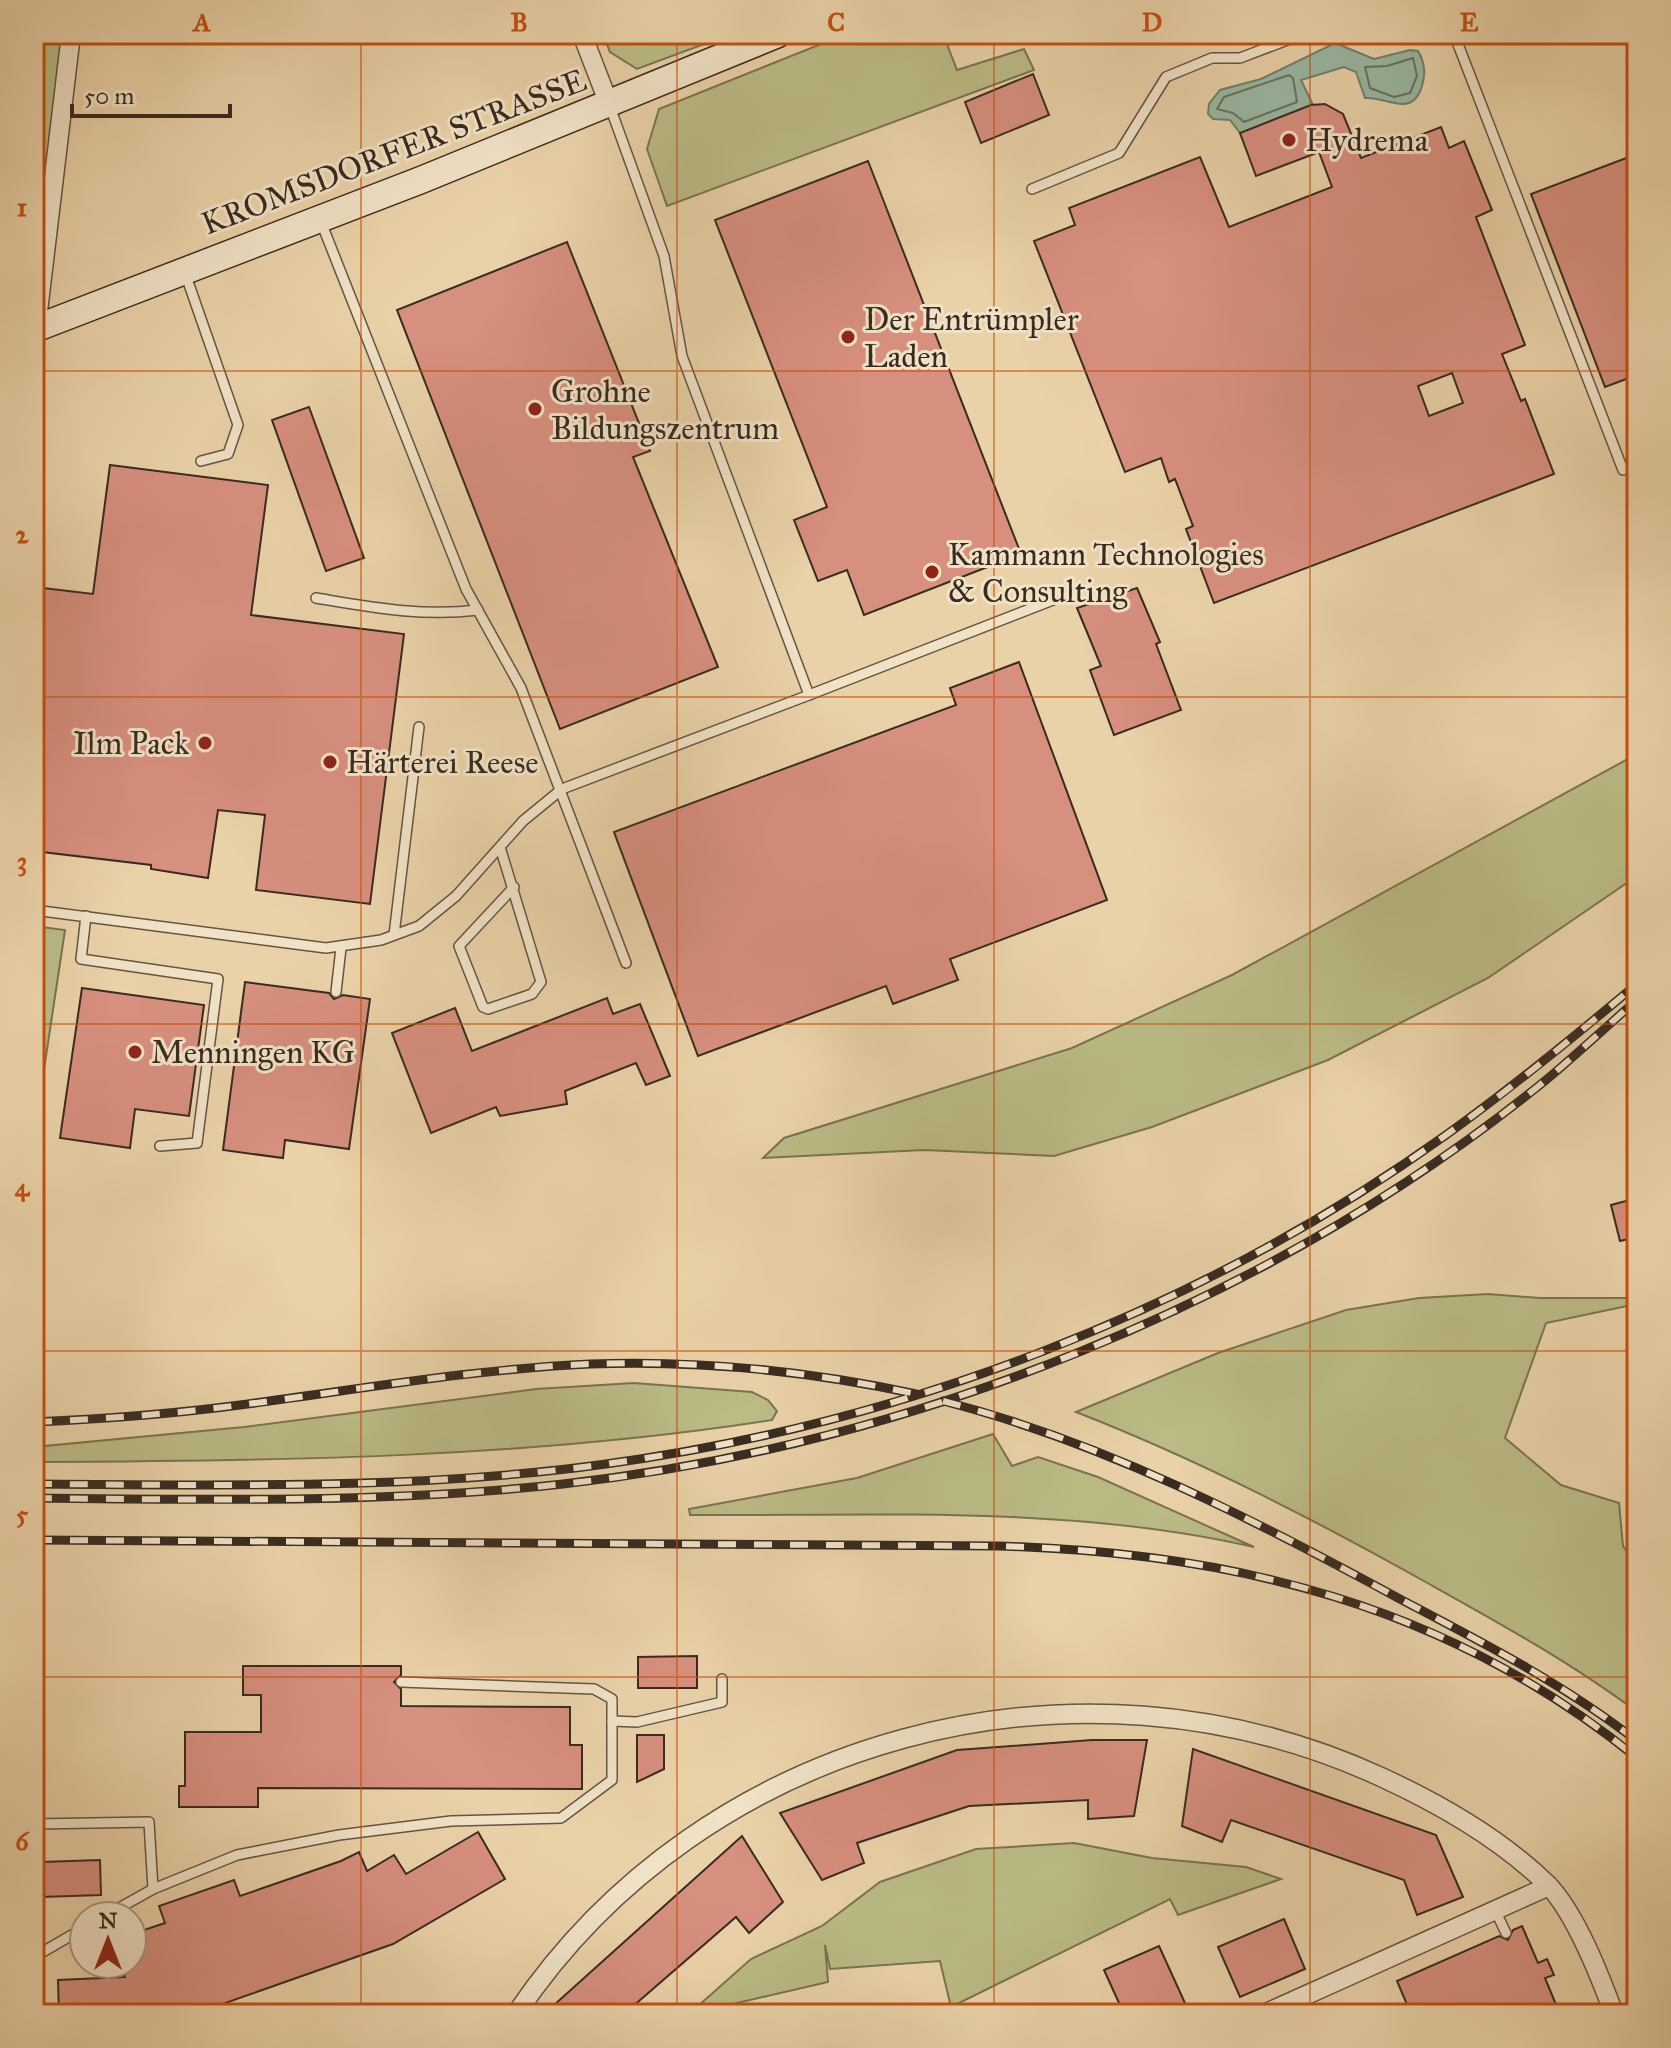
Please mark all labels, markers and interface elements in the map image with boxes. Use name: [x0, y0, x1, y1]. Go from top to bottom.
text: A: [191, 6, 211, 38]
text: B: [510, 6, 528, 38]
text: C: [827, 6, 845, 38]
text: D: [1142, 6, 1162, 38]
text: E: [1460, 6, 1479, 38]
street label: KROMSDORFER STRASSE: [196, 60, 592, 244]
scale bar: [72, 68, 230, 118]
text: 50 m: [84, 81, 134, 111]
place label: Hydrema: [1305, 121, 1429, 160]
marker: Hydrema: [1280, 131, 1298, 149]
text: 1: [17, 191, 27, 223]
place label: Der Entrümpler Laden: [864, 300, 1079, 376]
marker: Der Entrümpler Laden: [839, 328, 857, 346]
place label: Grohne Bildungszentrum: [551, 372, 779, 448]
marker: Grohne Bildungszentrum: [526, 400, 544, 418]
text: 2: [16, 518, 30, 550]
place label: Kammann Technologies & Consulting: [948, 535, 1264, 611]
marker: Kammann Technologies & Consulting: [923, 563, 941, 581]
place label: Ilm Pack: [73, 724, 189, 763]
marker: Ilm Pack: [196, 734, 214, 752]
place label: Härterei Reese: [346, 743, 539, 782]
marker: Härterei Reese: [321, 753, 339, 771]
text: 3: [17, 845, 27, 877]
place label: Menningen KG: [151, 1033, 355, 1072]
marker: Menningen KG: [126, 1043, 144, 1061]
text: 4: [15, 1171, 31, 1203]
text: 5: [16, 1498, 29, 1530]
text: 6: [15, 1825, 30, 1857]
north arrow: [68, 1900, 148, 1980]
text: N: [99, 1907, 118, 1934]

